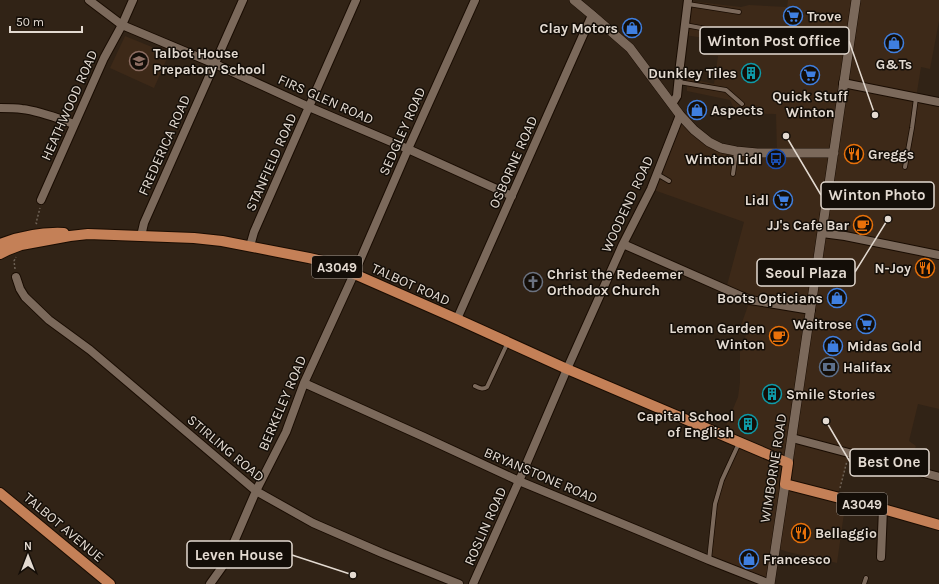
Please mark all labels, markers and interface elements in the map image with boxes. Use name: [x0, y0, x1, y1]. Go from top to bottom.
supermarket icon: Trove: [782, 5, 804, 27]
scale bar: [10, 8, 82, 34]
place label: Trove: [807, 8, 841, 25]
text: 50 m: [16, 15, 44, 29]
shop icon: Clay Motors: [621, 17, 643, 39]
place label: Clay Motors: [540, 20, 618, 37]
callout: Winton Post Office: [700, 27, 849, 54]
text: Winton Post Office: [708, 32, 841, 50]
shop icon: G&Ts: [883, 32, 905, 54]
place label: Talbot House Prepatory School: [153, 45, 265, 78]
street label: HEATHWOOD ROAD: [37, 47, 101, 163]
school or university icon: Talbot House Prepatory School: [128, 50, 150, 72]
place label: G&Ts: [876, 56, 912, 73]
building icon: Dunkley Tiles: [740, 62, 762, 84]
supermarket icon: Quick Stuff Winton: [799, 64, 821, 86]
place label: Dunkley Tiles: [648, 65, 737, 82]
street label: FIRS GLEN ROAD: [275, 71, 376, 128]
street label: SEDGLEY ROAD: [375, 84, 430, 178]
place label: Quick Stuff Winton: [772, 88, 849, 121]
street label: FREDERICA ROAD: [135, 92, 194, 198]
shop icon: Aspects: [686, 99, 708, 121]
place label: Aspects: [711, 102, 763, 119]
street label: STANFIELD ROAD: [242, 110, 301, 214]
street label: OSBORNE ROAD: [485, 113, 541, 211]
restaurant icon: Greggs: [843, 143, 865, 165]
place label: Greggs: [868, 146, 914, 163]
bus stop icon: Winton Lidl: [765, 148, 787, 170]
place label: Winton Lidl: [685, 151, 762, 168]
street label: WOODEND ROAD: [598, 153, 657, 255]
callout: Winton Photo: [821, 182, 934, 209]
text: Winton Photo: [829, 186, 925, 204]
supermarket icon: Lidl: [772, 189, 794, 211]
place label: Lidl: [745, 192, 769, 209]
cafe icon: JJ's Cafe Bar: [852, 214, 874, 236]
place label: JJ's Cafe Bar: [767, 217, 850, 234]
road number: A3049: [312, 256, 362, 278]
restaurant icon: N-Joy: [914, 257, 936, 279]
callout: Seoul Plaza: [757, 259, 855, 286]
street label: TALBOT ROAD: [369, 260, 453, 309]
place label: N-Joy: [875, 260, 911, 277]
text: Seoul Plaza: [765, 264, 847, 282]
place label: Christ the Redeemer Orthodox Church: [547, 266, 683, 299]
church icon: Christ the Redeemer Orthodox Church: [522, 271, 544, 293]
shop icon: Boots Opticians: [826, 287, 848, 309]
place label: Boots Opticians: [717, 290, 823, 307]
supermarket icon: Waitrose: [855, 313, 877, 335]
place label: Waitrose: [793, 316, 852, 333]
place label: Lemon Garden Winton: [669, 320, 765, 353]
cafe icon: Lemon Garden Winton: [768, 325, 790, 347]
shop icon: Midas Gold: [822, 335, 844, 357]
place label: Midas Gold: [847, 338, 922, 355]
street label: BERKELEY ROAD: [255, 353, 310, 453]
bank icon: Halifax: [818, 356, 840, 378]
place label: Halifax: [843, 359, 891, 376]
building icon: Smile Stories: [761, 383, 783, 405]
place label: Smile Stories: [786, 386, 875, 403]
place label: Capital School of English: [637, 408, 734, 441]
street label: STIRLING ROAD: [184, 411, 268, 486]
street label: WIMBORNE ROAD: [756, 412, 791, 524]
building icon: Capital School of English: [737, 413, 759, 435]
street label: BRYANSTONE ROAD: [481, 444, 600, 507]
callout: Best One: [850, 449, 929, 476]
text: Best One: [858, 453, 920, 471]
street label: ROSLIN ROAD: [461, 484, 510, 568]
street label: TALBOT AVENUE: [21, 489, 107, 565]
road number: A3049: [837, 493, 887, 515]
restaurant icon: Bellaggio: [790, 522, 812, 544]
place label: Bellaggio: [815, 525, 877, 542]
north arrow: [8, 536, 48, 576]
callout: Leven House: [187, 541, 292, 568]
text: Leven House: [195, 546, 283, 564]
shop icon: Francesco: [738, 548, 760, 570]
place label: Francesco: [763, 551, 831, 568]

